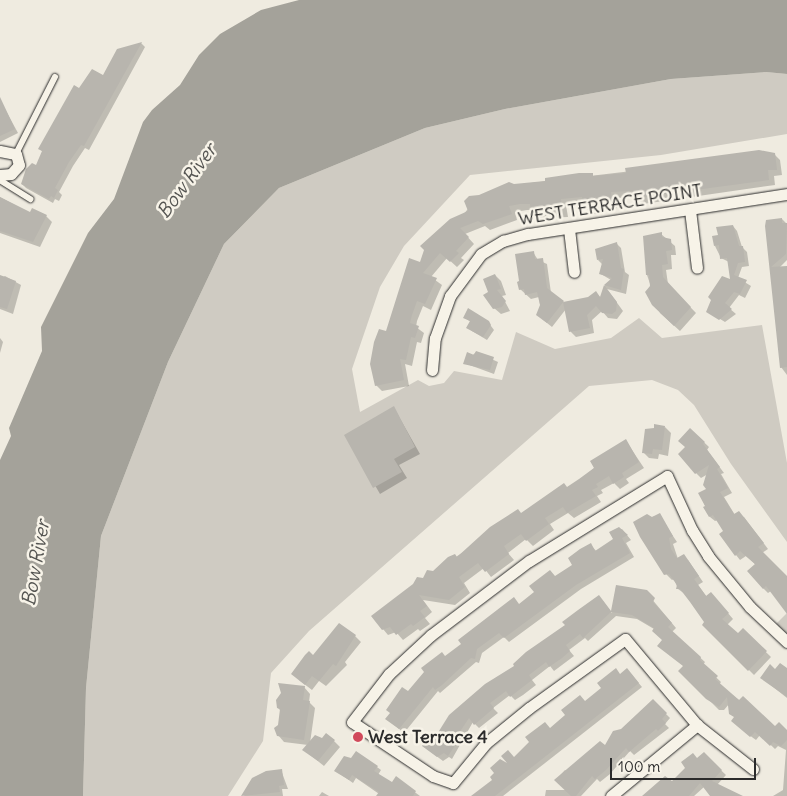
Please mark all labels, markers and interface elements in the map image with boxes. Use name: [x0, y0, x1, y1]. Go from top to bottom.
water label: Bow River: [152, 139, 222, 223]
street label: WEST TERRACE POINT: [517, 180, 703, 230]
water label: Bow River: [17, 519, 55, 607]
place label: West Terrace 4: [368, 726, 488, 748]
marker: West Terrace 4: [352, 731, 364, 743]
scale bar: [612, 748, 758, 780]
text: 100 m: [618, 757, 660, 776]

